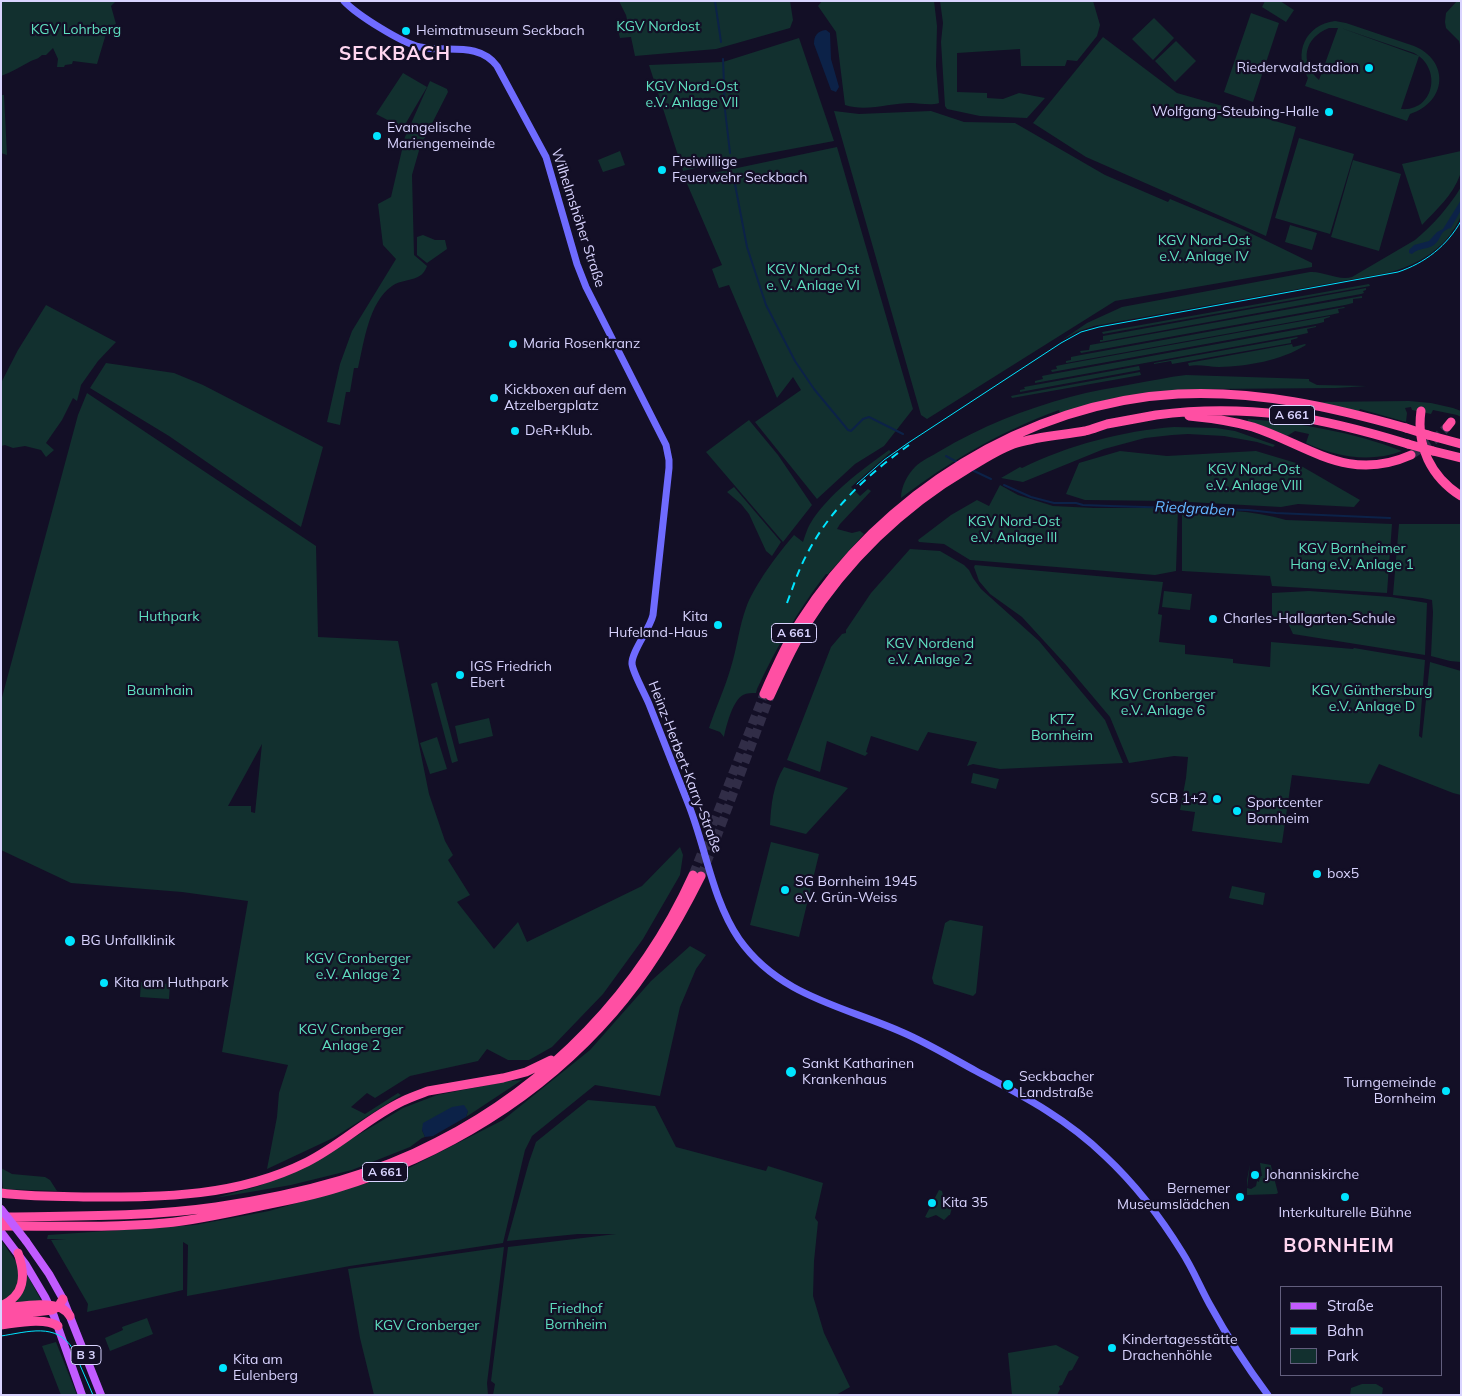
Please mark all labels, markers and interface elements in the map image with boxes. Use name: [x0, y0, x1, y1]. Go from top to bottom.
park label: KGV Nordost: [616, 19, 700, 35]
park label: KGV Lohrberg: [31, 22, 121, 38]
place label: Heimatmuseum Seckbach: [416, 23, 585, 39]
marker: Heimatmuseum Seckbach: [400, 25, 412, 37]
district label: SECKBACH: [338, 43, 452, 65]
place label: Riederwaldstadion: [1237, 60, 1359, 76]
marker: Riederwaldstadion: [1363, 62, 1375, 74]
park label: KGV Nord-Ost e.V. Anlage VII: [646, 79, 738, 111]
place label: Wolfgang-Steubing-Halle: [1152, 104, 1319, 120]
marker: Wolfgang-Steubing-Halle: [1323, 106, 1335, 118]
place label: Evangelische Mariengemeinde: [387, 120, 495, 152]
marker: Evangelische Mariengemeinde: [371, 130, 383, 142]
street label: Wilhelmshöher Straße: [548, 147, 608, 289]
place label: Freiwillige Feuerwehr Seckbach: [672, 154, 807, 186]
marker: Freiwillige Feuerwehr Seckbach: [656, 164, 668, 176]
park label: KGV Nord-Ost e.V. Anlage IV: [1158, 233, 1250, 266]
park label: KGV Nord-Ost e. V. Anlage VI: [766, 262, 860, 294]
place label: Maria Rosenkranz: [523, 336, 640, 352]
marker: Maria Rosenkranz: [507, 338, 519, 350]
place label: Kickboxen auf dem Atzelbergplatz: [504, 382, 627, 414]
marker: Kickboxen auf dem Atzelbergplatz: [488, 392, 500, 404]
road number: A 661: [1270, 406, 1314, 424]
place label: DeR+Klub.: [525, 423, 593, 439]
marker: DeR+Klub.: [509, 425, 521, 437]
park label: KGV Nord-Ost e.V. Anlage VIII: [1206, 462, 1302, 494]
water label: Riedgraben: [1154, 498, 1236, 520]
park label: KGV Nord-Ost e.V. Anlage III: [968, 514, 1060, 546]
park label: KGV Bornheimer Hang e.V. Anlage 1: [1290, 541, 1414, 574]
park label: Huthpark: [139, 609, 199, 625]
place label: Kita Hufeland-Haus: [609, 609, 708, 642]
place label: Charles-Hallgarten-Schule: [1223, 611, 1395, 627]
marker: Charles-Hallgarten-Schule: [1207, 613, 1219, 625]
marker: Kita Hufeland-Haus: [712, 619, 724, 631]
road number: A 661: [772, 624, 816, 642]
park label: KGV Nordend e.V. Anlage 2: [886, 636, 974, 669]
place label: IGS Friedrich Ebert: [470, 659, 552, 692]
marker: IGS Friedrich Ebert: [454, 669, 466, 681]
street label: Heinz-Herbert-Karry-Straße: [644, 679, 726, 855]
park label: Baumhain: [127, 683, 193, 699]
park label: KGV Günthersburg e.V. Anlage D: [1311, 683, 1433, 716]
park label: KGV Cronberger e.V. Anlage 6: [1111, 687, 1215, 720]
park label: KTZ Bornheim: [1031, 712, 1093, 744]
place label: SCB 1+2: [1150, 791, 1207, 807]
marker: SCB 1+2: [1211, 793, 1223, 805]
place label: Sportcenter Bornheim: [1247, 795, 1323, 828]
marker: Sportcenter Bornheim: [1231, 805, 1243, 817]
place label: box5: [1327, 866, 1359, 882]
marker: box5: [1311, 868, 1323, 880]
place label: SG Bornheim 1945 e.V. Grün-Weiss: [795, 874, 917, 906]
marker: SG Bornheim 1945 e.V. Grün-Weiss: [779, 884, 791, 896]
place label: BG Unfallklinik: [81, 933, 175, 949]
marker: BG Unfallklinik: [63, 934, 77, 948]
park label: KGV Cronberger e.V. Anlage 2: [306, 951, 410, 984]
place label: Kita am Huthpark: [114, 975, 229, 991]
marker: Kita am Huthpark: [98, 977, 110, 989]
park label: KGV Cronberger Anlage 2: [299, 1022, 403, 1054]
place label: Sankt Katharinen Krankenhaus: [802, 1056, 914, 1088]
marker: Sankt Katharinen Krankenhaus: [784, 1065, 798, 1079]
place label: Seckbacher Landstraße: [1019, 1069, 1094, 1102]
place label: Turngemeinde Bornheim: [1344, 1075, 1436, 1108]
marker: Seckbacher Landstraße: [1001, 1078, 1015, 1092]
marker: Turngemeinde Bornheim: [1440, 1085, 1452, 1097]
road number: A 661: [362, 1162, 408, 1182]
place label: Johanniskirche: [1265, 1167, 1359, 1183]
marker: Johanniskirche: [1249, 1169, 1261, 1181]
place label: Bernemer Museumslädchen: [1117, 1181, 1230, 1214]
marker: Bernemer Museumslädchen: [1234, 1191, 1246, 1203]
marker: Interkulturelle Bühne: [1339, 1191, 1351, 1203]
place label: Kita 35: [942, 1195, 988, 1211]
marker: Kita 35: [926, 1197, 938, 1209]
place label: Interkulturelle Bühne: [1278, 1205, 1412, 1221]
district label: BORNHEIM: [1282, 1235, 1396, 1257]
legend: [1280, 1286, 1442, 1376]
text: Straße: [1327, 1296, 1374, 1315]
park label: Friedhof Bornheim: [545, 1301, 607, 1334]
park label: KGV Cronberger: [375, 1318, 479, 1334]
text: Bahn: [1327, 1321, 1364, 1340]
place label: Kindertagesstätte Drachenhöhle: [1122, 1332, 1238, 1364]
marker: Kindertagesstätte Drachenhöhle: [1106, 1342, 1118, 1354]
road number: B 3: [71, 1346, 101, 1364]
text: Park: [1327, 1346, 1359, 1365]
place label: Kita am Eulenberg: [233, 1352, 298, 1384]
marker: Kita am Eulenberg: [217, 1362, 229, 1374]

